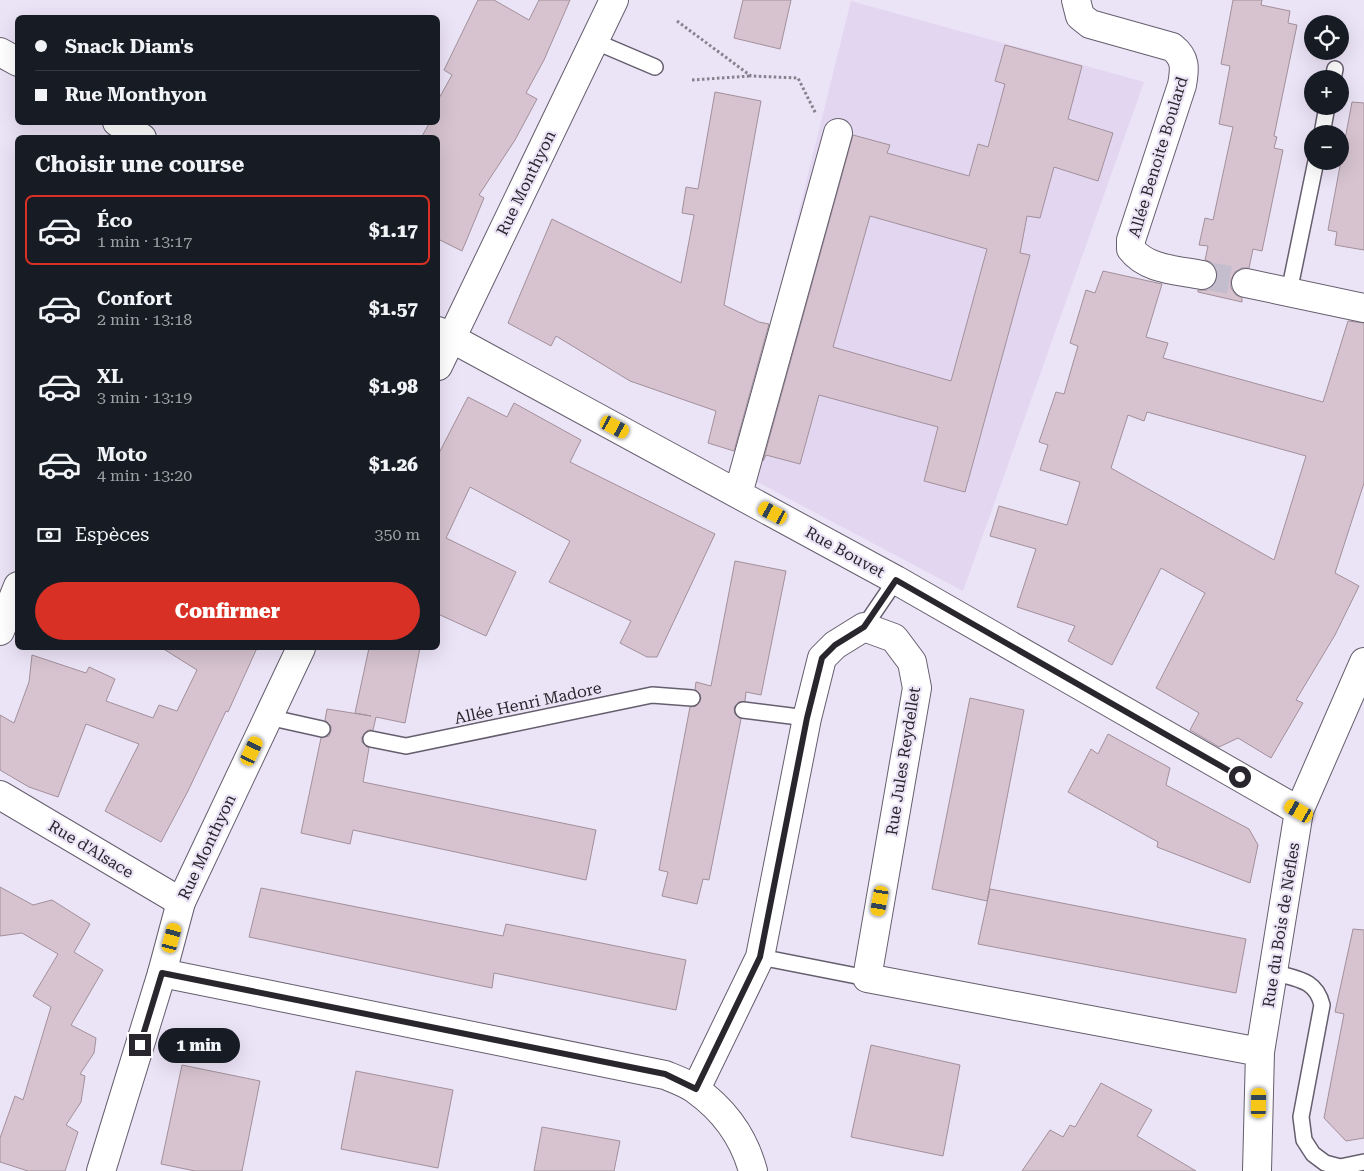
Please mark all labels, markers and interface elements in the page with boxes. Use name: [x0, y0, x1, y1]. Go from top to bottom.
map controls: [1304, 15, 1349, 170]
button: locate: [1304, 15, 1349, 60]
text: Snack Diam's: [65, 35, 194, 58]
button: +: [1304, 70, 1349, 115]
street label: Allée Benoite Boulard: [1124, 74, 1192, 240]
text: Rue Monthyon: [65, 83, 207, 106]
button: −: [1304, 125, 1349, 170]
street label: Rue Monthyon: [492, 127, 560, 239]
text: Choisir une course: [35, 152, 244, 177]
icon: car: [37, 208, 82, 253]
text: Éco: [97, 209, 133, 232]
text: $1.17: [369, 219, 418, 242]
text: 1 min · 13:17: [97, 232, 192, 251]
icon: car: [37, 286, 82, 331]
text: Confort: [97, 287, 172, 310]
text: $1.57: [369, 297, 418, 320]
text: 2 min · 13:18: [97, 310, 192, 329]
icon: car: [37, 364, 82, 409]
text: XL: [97, 365, 123, 388]
text: $1.98: [369, 375, 418, 398]
text: 3 min · 13:19: [97, 388, 192, 407]
car: [598, 413, 631, 441]
icon: car: [37, 442, 82, 487]
text: Moto: [97, 443, 147, 466]
text: $1.26: [369, 453, 418, 476]
text: 4 min · 13:20: [97, 466, 192, 485]
car: [756, 499, 789, 527]
icon: cash: [35, 521, 63, 549]
street label: Rue Bouvet: [802, 522, 888, 582]
text: Espèces: [75, 523, 149, 546]
text: 350 m: [374, 525, 420, 544]
button: Confirmer: [35, 582, 420, 640]
street label: Allée Henri Madore: [453, 678, 603, 728]
street label: Rue Jules Reydellet: [882, 685, 924, 837]
car: [238, 734, 265, 768]
route start: [1229, 766, 1251, 788]
street label: Rue Monthyon: [174, 791, 240, 903]
car: [1282, 797, 1315, 825]
street label: Rue d'Alsace: [45, 816, 137, 882]
street label: Rue du Bois de Nèfles: [1259, 841, 1303, 1009]
car: [870, 885, 889, 917]
car: [160, 922, 183, 954]
callout: 1 min: [158, 1028, 240, 1062]
route end: [129, 1034, 151, 1056]
text: 1 min: [177, 1036, 221, 1055]
car: [1251, 1088, 1266, 1118]

